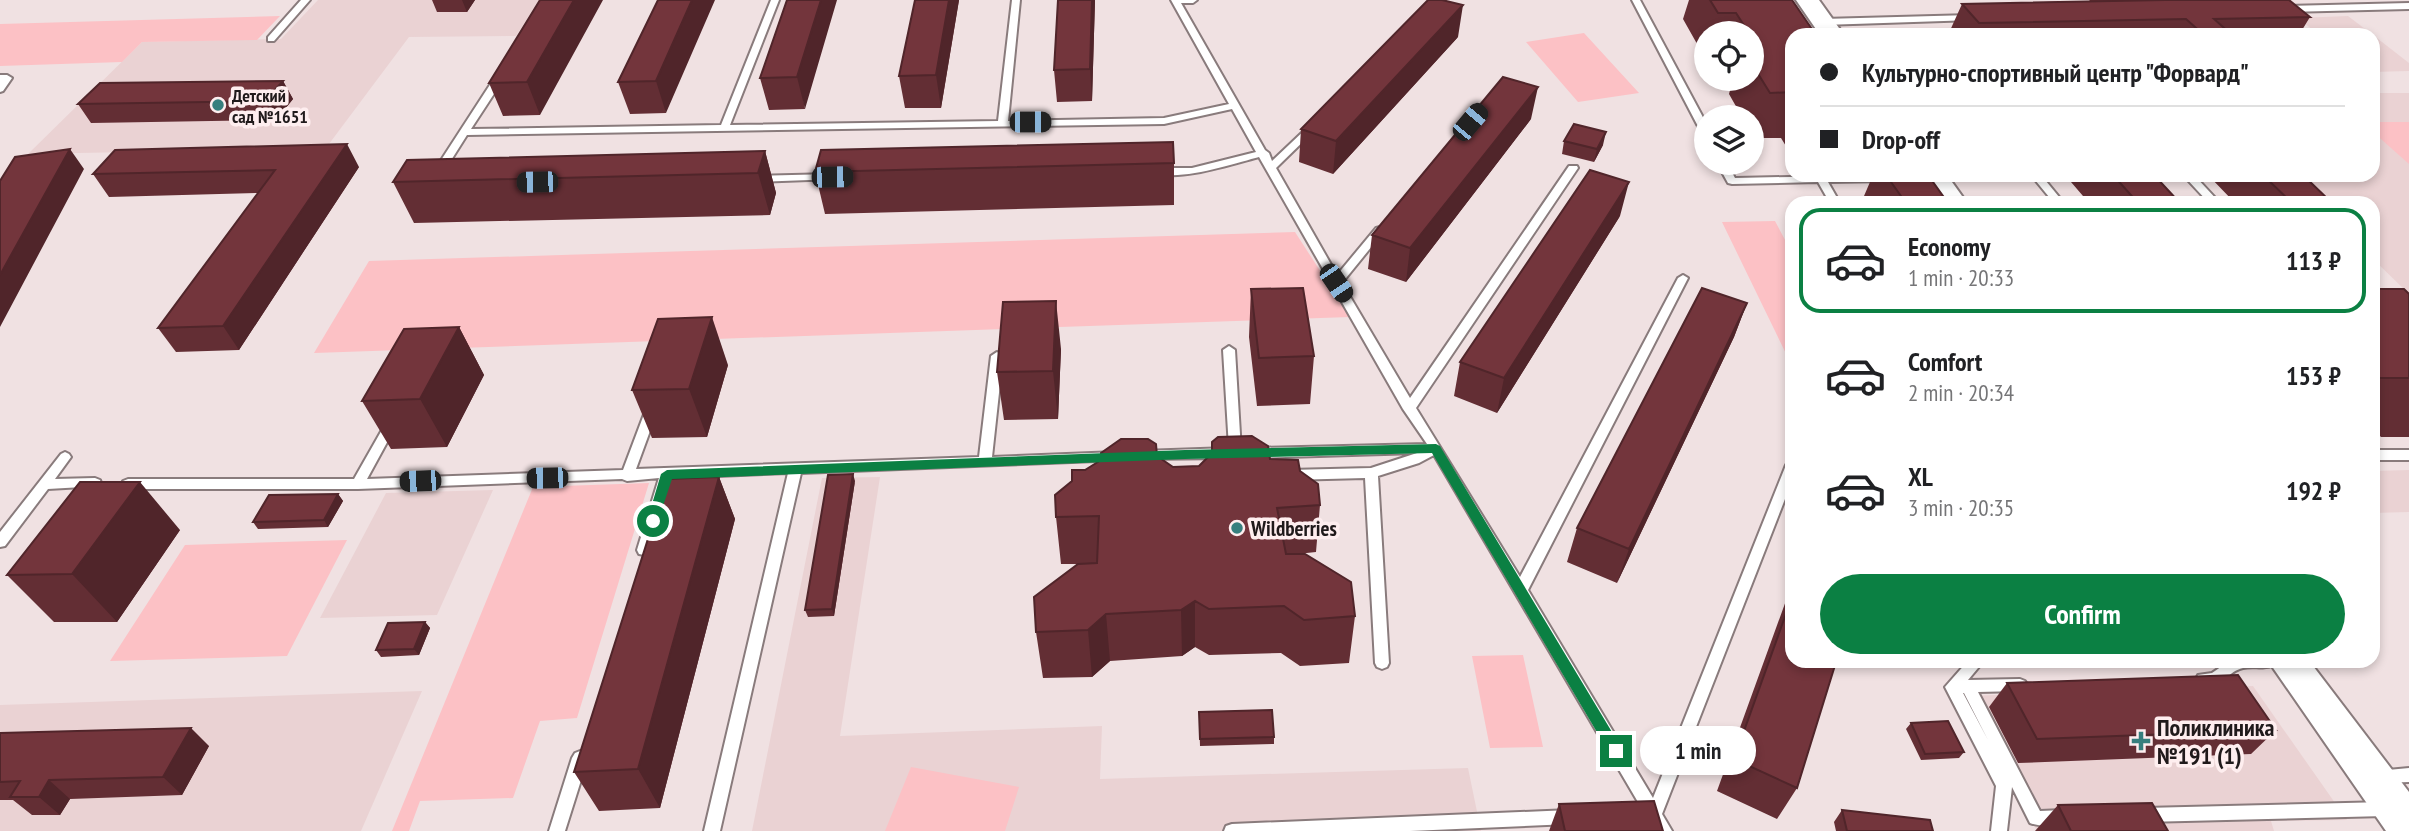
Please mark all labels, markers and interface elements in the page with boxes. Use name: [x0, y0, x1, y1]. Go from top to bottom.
map controls: [1694, 21, 1764, 175]
button: locate: [1694, 21, 1764, 91]
text: Культурно-спортивный центр "Форвард": [1862, 56, 2249, 89]
place label: Детский сад №1651: [232, 84, 308, 128]
marker: Детский сад №1651: [210, 97, 226, 113]
car: [1449, 99, 1492, 145]
button: layers: [1694, 105, 1764, 175]
car: [1010, 112, 1052, 133]
text: Drop-off: [1862, 123, 1940, 156]
car: [811, 166, 854, 188]
car: [516, 171, 559, 193]
icon: car: [1824, 229, 1887, 292]
text: Economy: [1908, 230, 1990, 263]
text: 113 ₽: [2286, 244, 2341, 277]
car: [1316, 260, 1357, 306]
text: 1 min · 20:33: [1908, 263, 2014, 292]
icon: car: [1824, 344, 1887, 407]
text: Comfort: [1908, 345, 1982, 378]
text: 153 ₽: [2286, 359, 2341, 392]
text: 2 min · 20:34: [1908, 378, 2014, 407]
icon: car: [1824, 459, 1887, 522]
text: XL: [1908, 460, 1933, 493]
car: [526, 467, 569, 489]
car: [399, 470, 442, 492]
text: 192 ₽: [2286, 474, 2341, 507]
text: 3 min · 20:35: [1908, 493, 2014, 522]
route start: [637, 505, 669, 537]
place label: Wildberries: [1250, 515, 1337, 542]
marker: Wildberries: [1229, 520, 1245, 536]
button: Confirm: [1820, 574, 2345, 654]
place label: Поликлиника №191 (1): [2157, 712, 2275, 771]
callout: 1 min: [1640, 726, 1756, 776]
marker: Поликлиника №191 (1): [2131, 731, 2151, 751]
route end: [1600, 735, 1632, 767]
text: 1 min: [1675, 736, 1721, 765]

